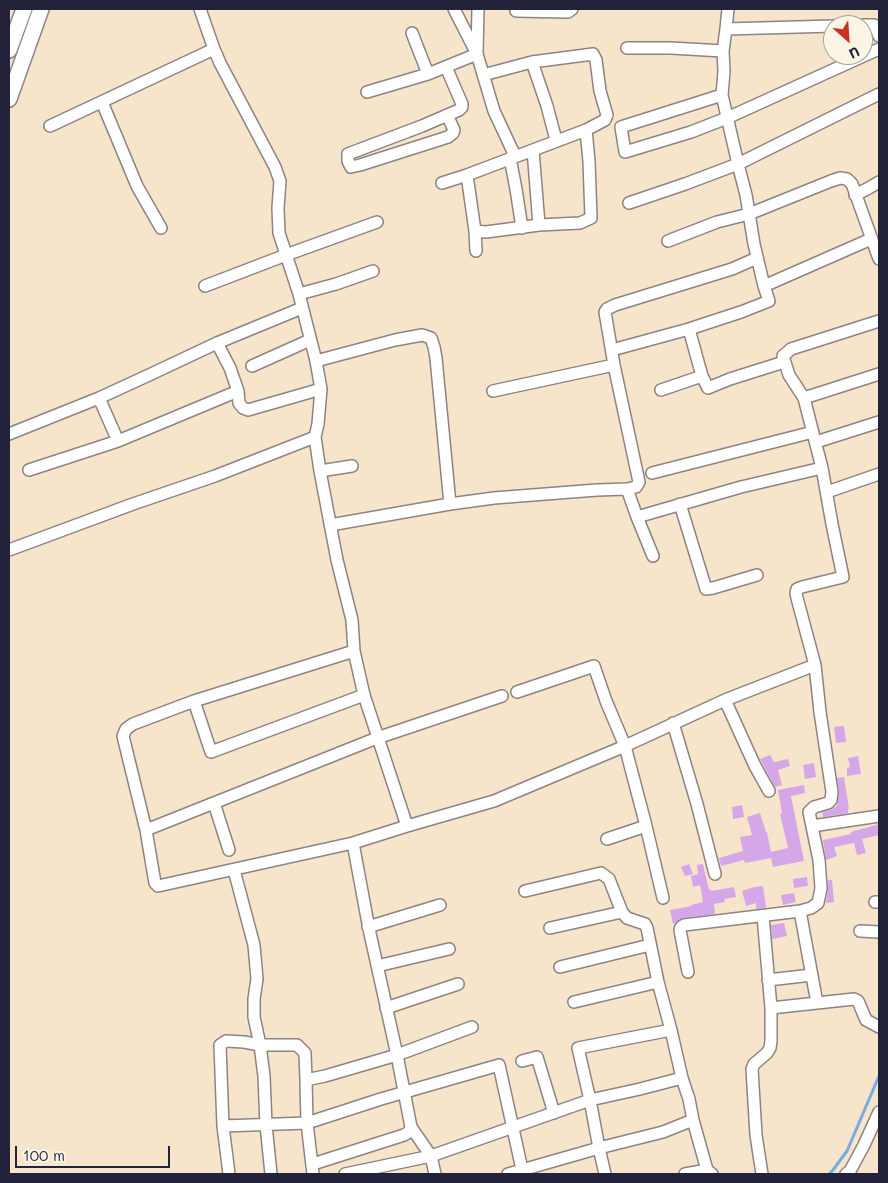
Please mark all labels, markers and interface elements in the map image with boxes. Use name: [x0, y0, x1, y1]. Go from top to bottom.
north arrow: [823, 15, 873, 65]
text: U: [846, 42, 863, 64]
scale bar: [18, 1136, 172, 1168]
text: 100 m: [23, 1145, 65, 1165]

